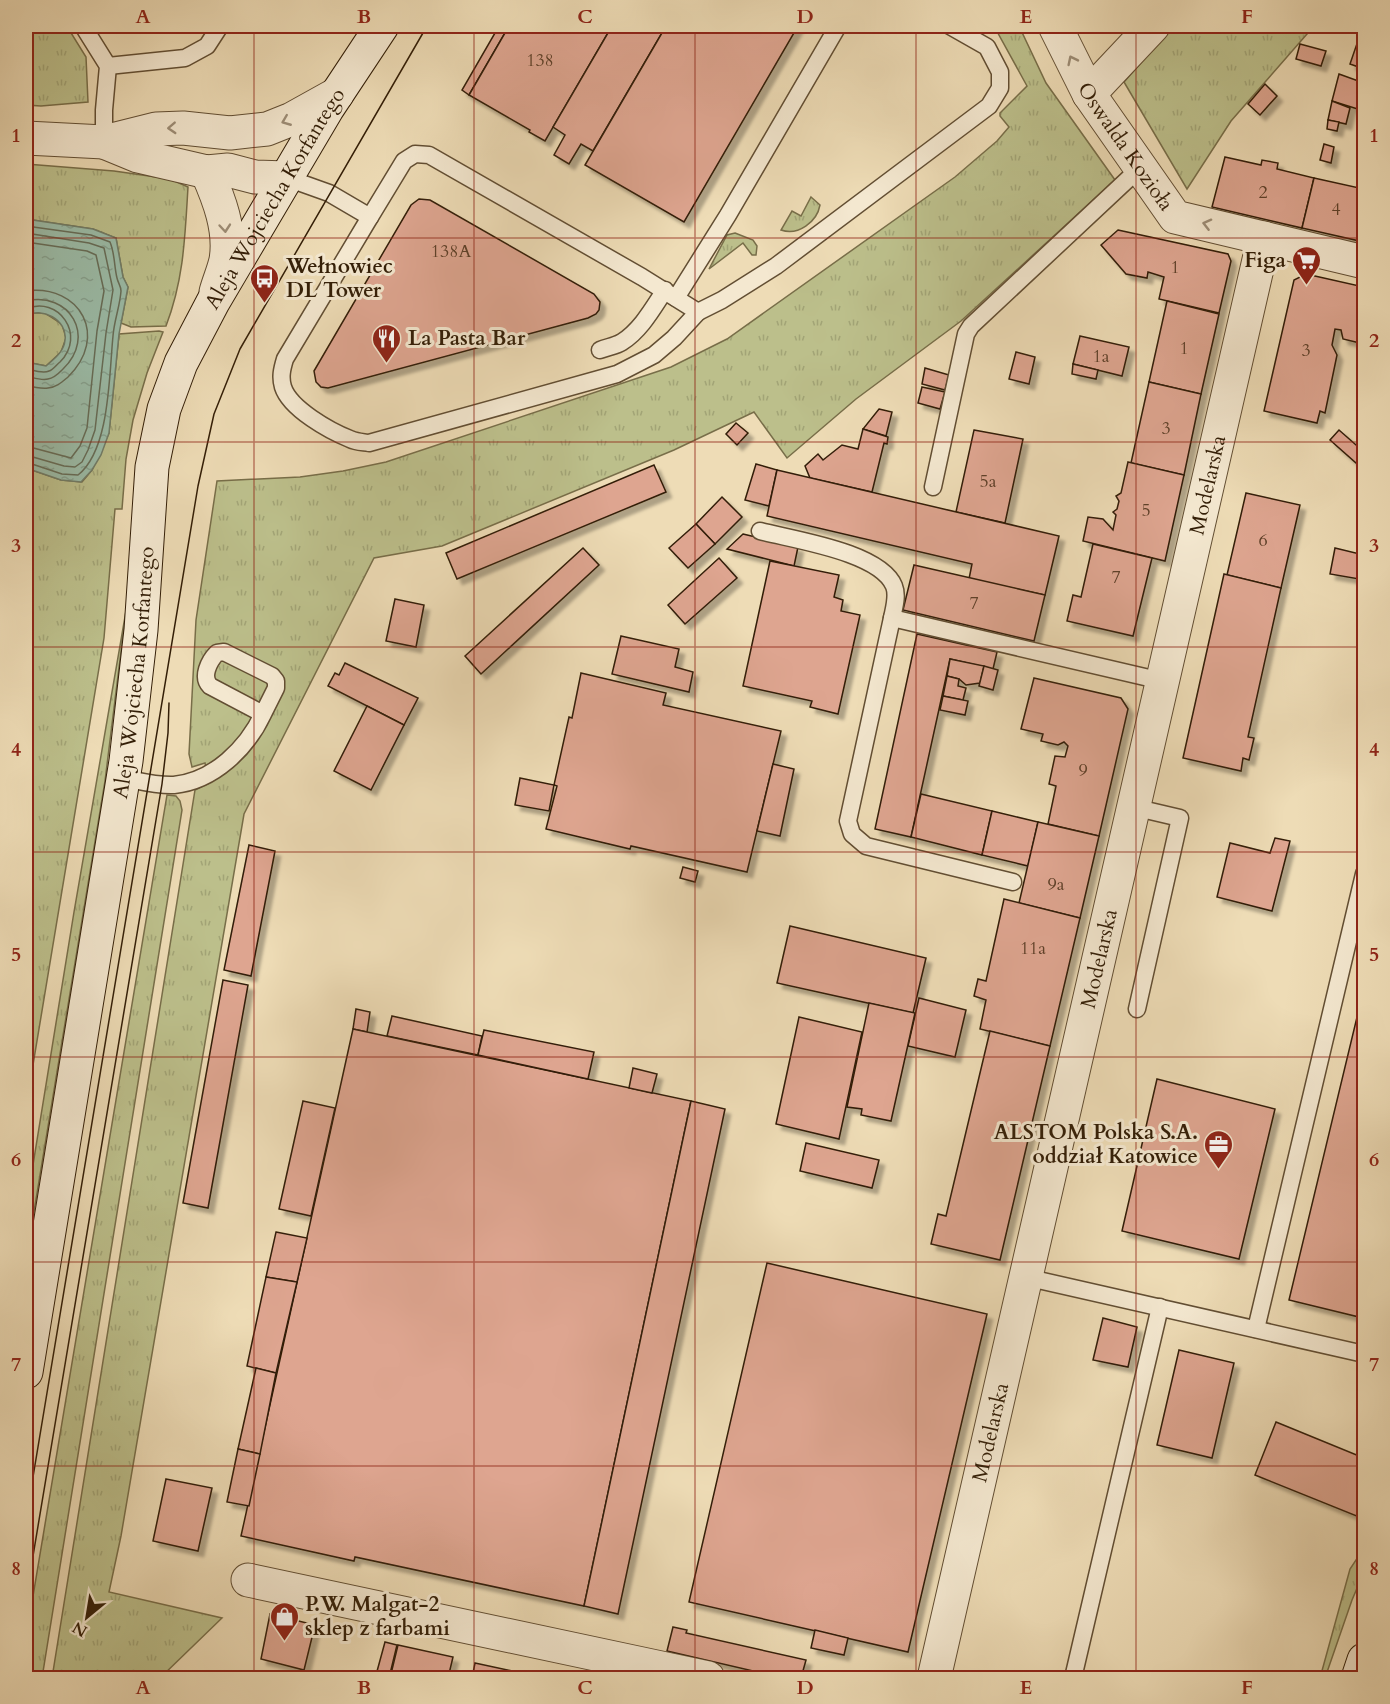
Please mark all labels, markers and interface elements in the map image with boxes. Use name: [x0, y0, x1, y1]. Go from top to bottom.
text: A: [135, 3, 151, 30]
text: B: [357, 3, 371, 30]
text: C: [577, 3, 593, 30]
text: D: [796, 3, 814, 30]
text: E: [1020, 3, 1032, 30]
text: F: [1241, 3, 1253, 30]
house number: 138: [526, 48, 554, 73]
one-way arrow: [1067, 55, 1079, 66]
street label: Oswalda Kozioła: [1071, 77, 1181, 217]
street label: Aleja Wojciecha Korfantego: [197, 82, 352, 315]
one-way arrow: [281, 114, 292, 126]
text: 1: [11, 122, 21, 149]
one-way arrow: [167, 122, 176, 135]
text: 1: [1369, 122, 1379, 149]
house number: 2: [1258, 180, 1268, 205]
house number: 4: [1331, 197, 1341, 222]
one-way arrow: [1202, 219, 1212, 232]
one-way arrow: [218, 223, 231, 232]
house number: 138A: [431, 239, 471, 264]
supermarket icon: Figa: [1291, 244, 1323, 286]
place label: Figa: [1244, 246, 1287, 275]
place label: Wełnowiec DL Tower: [285, 252, 393, 305]
house number: 1: [1170, 255, 1180, 280]
bus stop icon: Wełnowiec DL Tower: [249, 262, 281, 304]
restaurant icon: La Pasta Bar: [371, 322, 403, 364]
place label: La Pasta Bar: [408, 324, 526, 353]
text: 2: [11, 327, 21, 354]
text: 2: [1369, 327, 1379, 354]
house number: 1: [1179, 336, 1189, 361]
house number: 3: [1301, 338, 1311, 363]
house number: 1a: [1093, 344, 1110, 369]
house number: 3: [1161, 416, 1171, 441]
street label: Modelarska: [1182, 432, 1233, 538]
house number: 5a: [980, 469, 997, 494]
house number: 5: [1141, 498, 1151, 523]
house number: 6: [1258, 528, 1268, 553]
text: 3: [11, 532, 21, 559]
text: 3: [1369, 532, 1379, 559]
street label: Aleja Wojciecha Korfantego: [106, 546, 161, 801]
house number: 7: [1111, 565, 1121, 590]
house number: 7: [969, 591, 979, 616]
text: 4: [11, 736, 21, 763]
text: 4: [1369, 736, 1379, 763]
house number: 9: [1078, 758, 1088, 783]
house number: 9a: [1048, 872, 1065, 897]
street label: Modelarska: [1073, 906, 1124, 1011]
house number: 11a: [1020, 936, 1046, 961]
text: 5: [11, 941, 21, 968]
text: 5: [1369, 941, 1379, 968]
place label: ALSTOM Polska S.A. oddział Katowice: [994, 1118, 1198, 1171]
office icon: ALSTOM Polska S.A. oddział Katowice: [1203, 1128, 1235, 1170]
text: 6: [11, 1146, 21, 1173]
text: 6: [1369, 1146, 1379, 1173]
text: 7: [11, 1351, 21, 1378]
text: 7: [1369, 1351, 1379, 1378]
street label: Modelarska: [965, 1380, 1016, 1485]
text: 8: [11, 1555, 21, 1582]
text: 8: [1369, 1555, 1379, 1582]
north arrow: [57, 1587, 117, 1647]
place label: P.W. Malgat-2 sklep z farbami: [305, 1590, 450, 1643]
shop icon: P.W. Malgat-2 sklep z farbami: [268, 1600, 300, 1642]
text: N: [68, 1616, 92, 1642]
text: A: [135, 1674, 151, 1701]
text: B: [357, 1674, 371, 1701]
text: C: [577, 1674, 593, 1701]
text: D: [796, 1674, 814, 1701]
text: E: [1020, 1674, 1032, 1701]
text: F: [1241, 1674, 1253, 1701]

